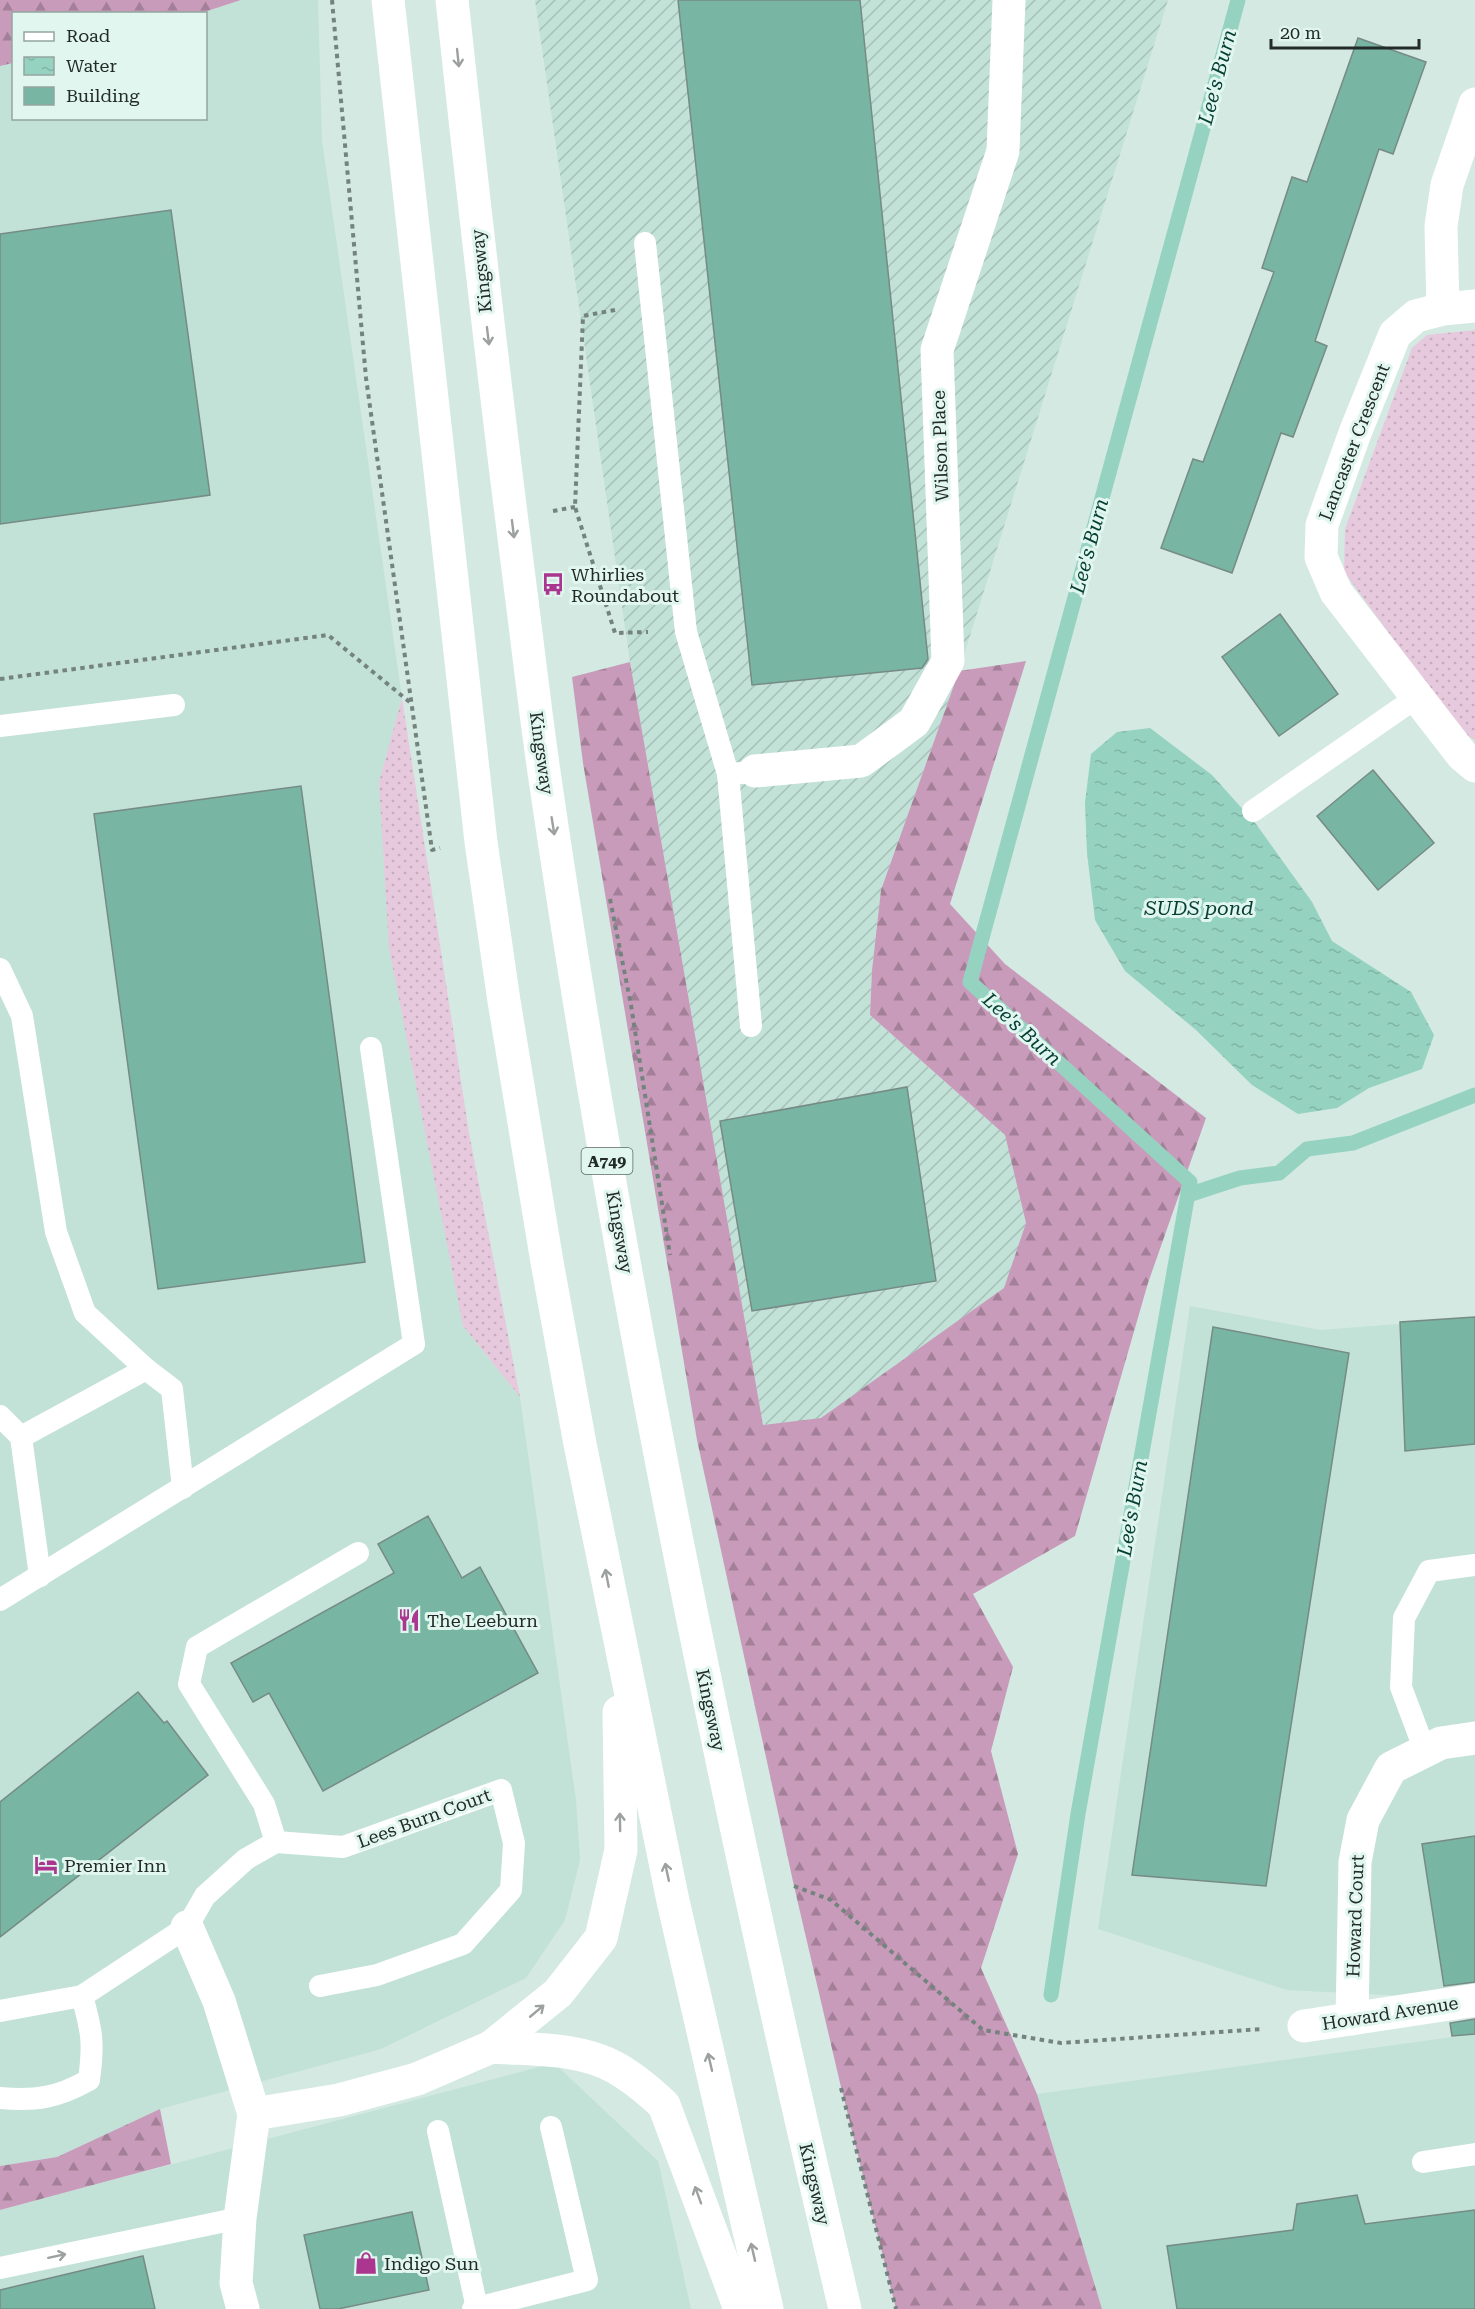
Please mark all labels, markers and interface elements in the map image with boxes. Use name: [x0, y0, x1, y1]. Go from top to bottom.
legend: [12, 12, 207, 120]
scale bar: [1271, 12, 1420, 50]
text: 20 m: [1280, 22, 1321, 43]
text: Road: [66, 25, 111, 46]
water label: Lee's Burn: [1193, 27, 1241, 128]
one-way arrow: [453, 48, 464, 68]
text: Water: [66, 55, 117, 76]
text: Building: [66, 85, 140, 106]
street label: Kingsway: [466, 228, 496, 314]
one-way arrow: [483, 325, 494, 345]
street label: Lancaster Crescent: [1314, 360, 1394, 523]
street label: Wilson Place: [928, 390, 952, 502]
water label: Lee's Burn: [1065, 496, 1113, 597]
one-way arrow: [508, 519, 519, 538]
place label: Whirlies Roundabout: [571, 564, 679, 606]
bus stop icon: Whirlies Roundabout: [540, 571, 566, 597]
street label: Kingsway: [526, 710, 558, 796]
one-way arrow: [547, 816, 558, 836]
water label: SUDS pond: [1144, 896, 1253, 920]
water label: Lee's Burn: [977, 987, 1066, 1070]
road number: A749: [582, 1148, 632, 1174]
street label: Kingsway: [602, 1189, 638, 1275]
water label: Lee's Burn: [1112, 1458, 1152, 1559]
one-way arrow: [601, 1568, 613, 1587]
restaurant icon: The Leeburn: [396, 1607, 422, 1633]
place label: The Leeburn: [427, 1610, 538, 1631]
street label: Kingsway: [692, 1667, 730, 1753]
street label: Lees Burn Court: [354, 1784, 494, 1852]
one-way arrow: [615, 1812, 626, 1832]
hotel icon: Premier Inn: [33, 1852, 59, 1878]
street label: Howard Court: [1342, 1854, 1368, 1978]
place label: Premier Inn: [64, 1855, 167, 1876]
one-way arrow: [661, 1862, 672, 1882]
street label: Howard Avenue: [1320, 1992, 1460, 2034]
one-way arrow: [529, 2004, 544, 2018]
one-way arrow: [703, 2053, 715, 2072]
street label: Kingsway: [795, 2141, 835, 2227]
one-way arrow: [691, 2186, 702, 2205]
one-way arrow: [747, 2243, 759, 2262]
one-way arrow: [48, 2250, 67, 2262]
shop icon: Indigo Sun: [353, 2250, 379, 2276]
place label: Indigo Sun: [384, 2253, 479, 2274]

